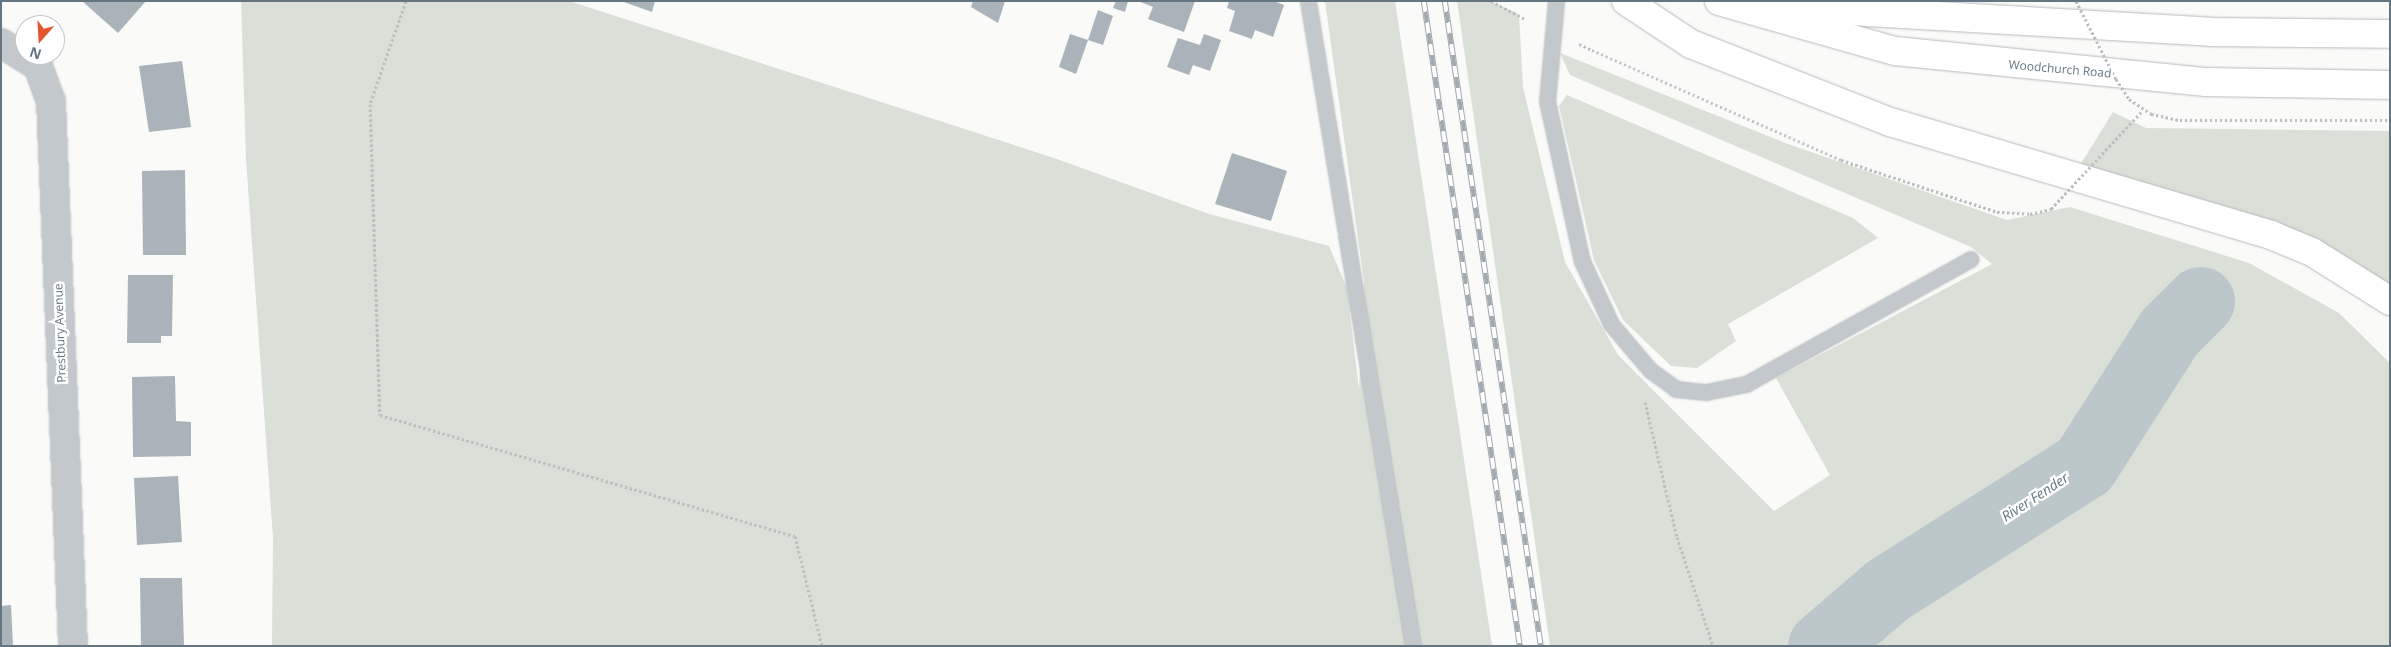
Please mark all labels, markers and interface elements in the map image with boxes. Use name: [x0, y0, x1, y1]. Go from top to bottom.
north arrow: [15, 15, 65, 65]
text: N: [27, 43, 44, 65]
street label: Woodchurch Road: [2008, 57, 2112, 81]
street label: Prestbury Avenue: [51, 283, 69, 383]
water label: River Fender: [1998, 469, 2072, 525]

